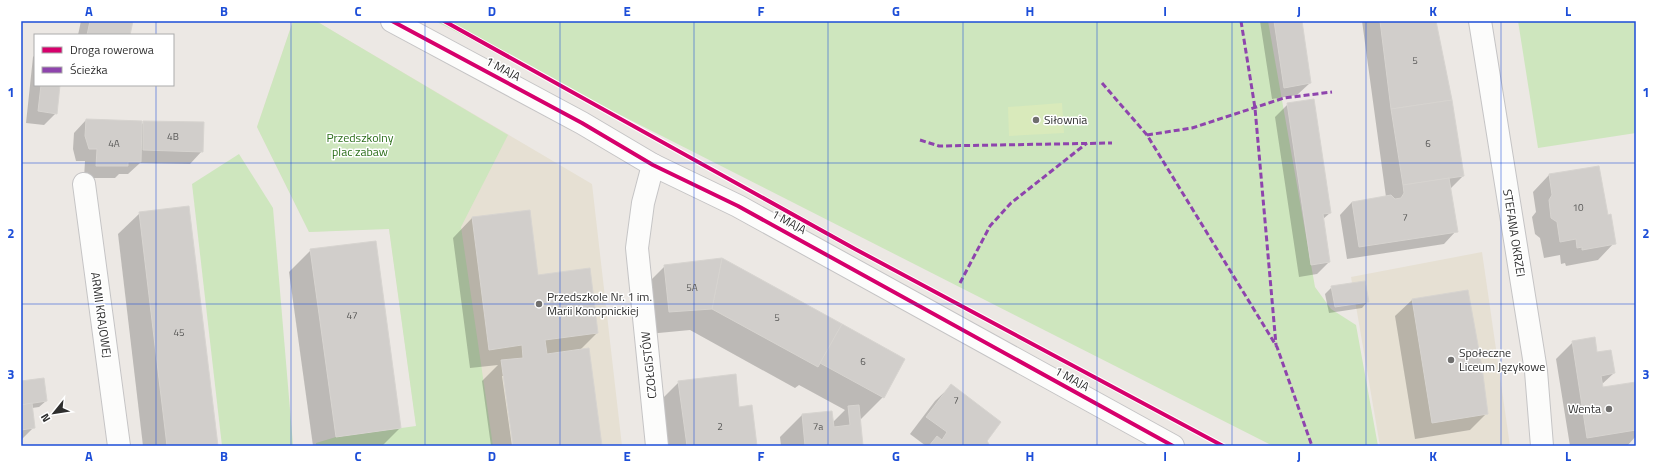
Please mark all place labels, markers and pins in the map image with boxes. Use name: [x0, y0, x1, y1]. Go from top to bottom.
place label: Siłownia: [1044, 110, 1087, 129]
marker: Siłownia: [1031, 115, 1041, 125]
place label: Przedszkole Nr. 1 im. Marii Konopnickiej: [547, 287, 652, 320]
marker: Przedszkole Nr. 1 im. Marii Konopnickiej: [534, 299, 544, 309]
place label: Społeczne Liceum Językowe: [1459, 343, 1545, 376]
marker: Społeczne Liceum Językowe: [1446, 355, 1456, 365]
place label: Wenta: [1568, 399, 1601, 418]
marker: Wenta: [1604, 404, 1614, 414]

